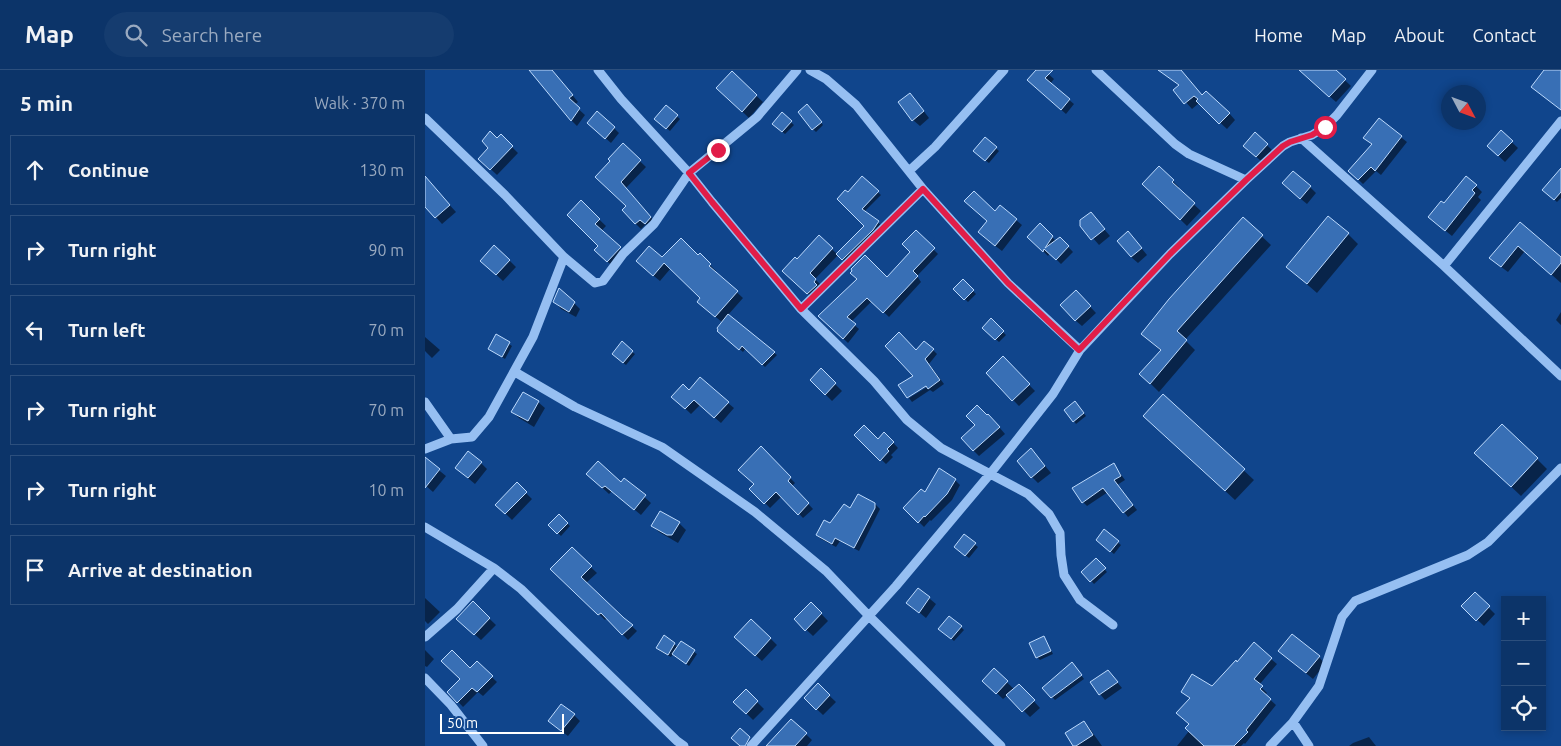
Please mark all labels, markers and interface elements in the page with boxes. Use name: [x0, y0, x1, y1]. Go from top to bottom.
search box: [104, 12, 454, 57]
text: Map: [25, 21, 74, 48]
icon: search: [122, 21, 150, 49]
text: Search here: [162, 24, 262, 46]
text: Home: [1254, 25, 1303, 45]
text: Map: [1331, 25, 1366, 45]
text: About: [1394, 25, 1444, 45]
text: Contact: [1472, 25, 1536, 45]
north arrow: [1441, 85, 1486, 130]
text: 5 min: [20, 91, 73, 115]
text: Walk · 370 m: [314, 94, 405, 112]
route start: [1314, 116, 1337, 139]
route end: [707, 139, 730, 162]
icon: ahead: [21, 156, 49, 184]
text: Continue: [68, 159, 149, 181]
text: 130 m: [359, 161, 404, 179]
icon: right: [21, 236, 49, 264]
text: Turn right: [68, 239, 156, 261]
text: 90 m: [368, 241, 404, 259]
icon: left: [21, 316, 49, 344]
text: Turn left: [68, 319, 146, 341]
text: 70 m: [368, 321, 404, 339]
icon: right: [21, 396, 49, 424]
text: Turn right: [68, 399, 156, 421]
text: 70 m: [368, 401, 404, 419]
icon: right: [21, 476, 49, 504]
text: Turn right: [68, 479, 156, 501]
text: 10 m: [368, 481, 404, 499]
icon: arrive: [21, 556, 49, 584]
text: Arrive at destination: [68, 559, 253, 581]
map controls: [1501, 596, 1546, 731]
button: +: [1501, 596, 1546, 641]
button: −: [1501, 641, 1546, 686]
button: locate: [1501, 686, 1546, 731]
scale bar: [440, 711, 564, 734]
text: 50 m: [447, 715, 478, 731]

